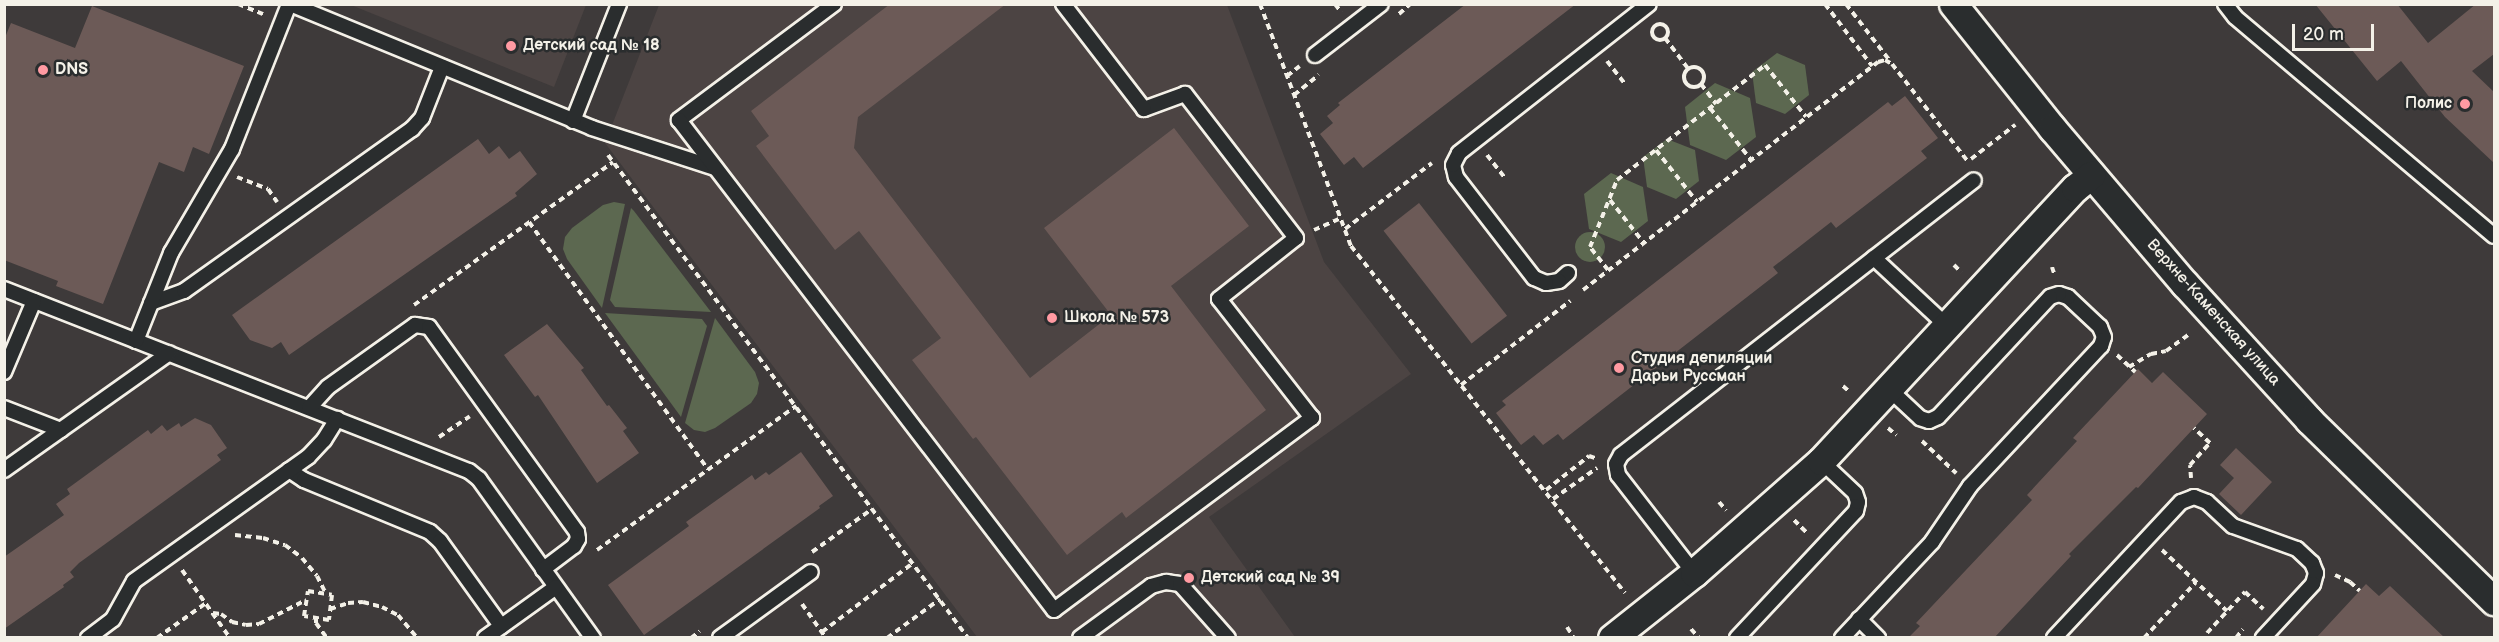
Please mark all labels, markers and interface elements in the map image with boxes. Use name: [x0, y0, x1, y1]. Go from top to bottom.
scale bar: [2295, 12, 2378, 50]
text: 20 m: [2303, 24, 2344, 45]
place label: Детский сад № 18: [523, 36, 660, 56]
marker: Детский сад № 18: [504, 39, 518, 53]
place label: DNS: [55, 60, 88, 80]
marker: DNS: [36, 63, 50, 77]
place label: Полис: [2405, 94, 2452, 114]
marker: Полис: [2456, 95, 2474, 113]
street label: Верхне-Каменская улица: [2142, 236, 2284, 390]
place label: Школа № 573: [1064, 308, 1169, 328]
marker: Школа № 573: [1045, 311, 1059, 325]
place label: Студия депиляции Дарьи Руссман: [1631, 349, 1772, 387]
marker: Студия депиляции Дарьи Руссман: [1612, 361, 1626, 375]
place label: Детский сад № 39: [1201, 568, 1340, 588]
marker: Детский сад № 39: [1182, 571, 1196, 585]

